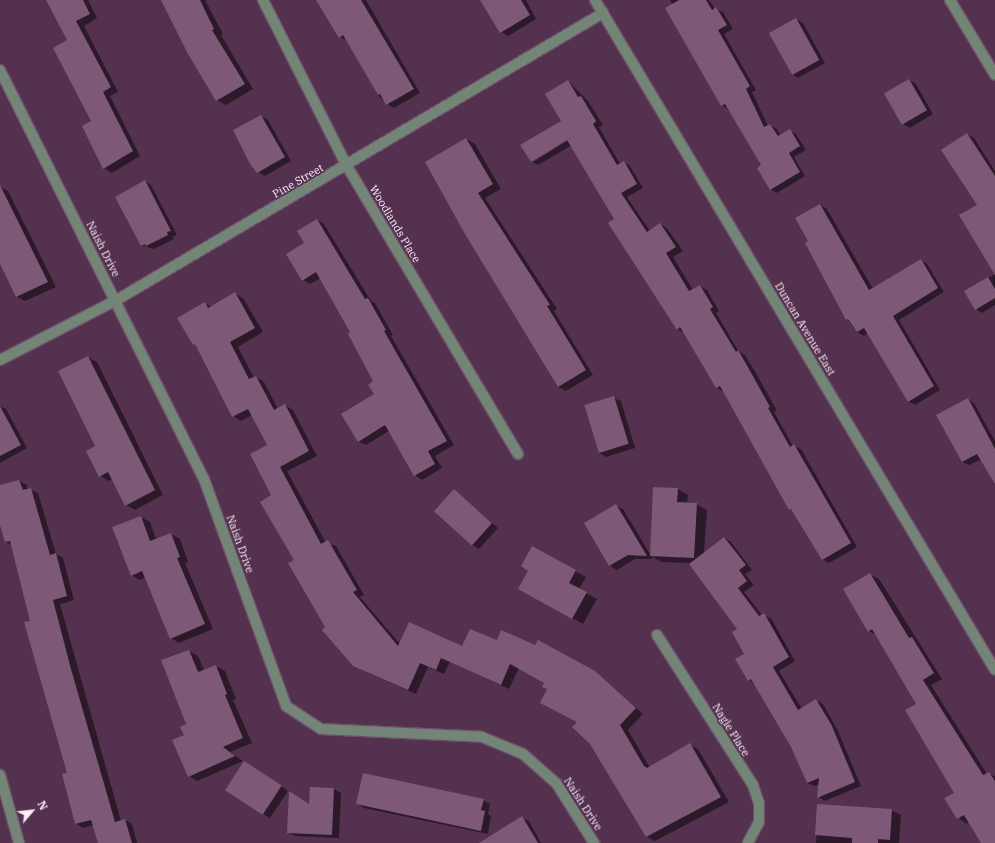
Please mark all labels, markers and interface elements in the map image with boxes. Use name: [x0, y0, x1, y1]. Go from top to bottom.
street label: Pine Street: [270, 161, 326, 201]
street label: Woodlands Place: [367, 183, 423, 265]
street label: Naish Drive: [83, 219, 123, 279]
street label: Duncan Avenue East: [772, 280, 838, 378]
street label: Naish Drive: [223, 513, 257, 575]
street label: Nagle Place: [710, 701, 752, 759]
street label: Naish Drive: [561, 775, 605, 833]
north arrow: [12, 791, 52, 831]
text: N: [34, 798, 51, 812]

